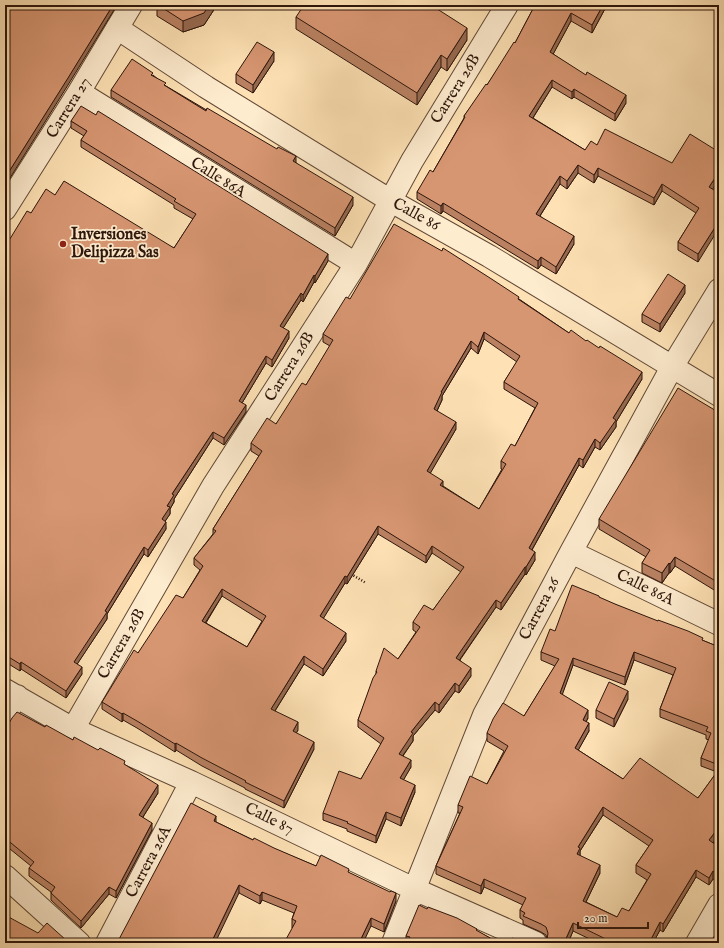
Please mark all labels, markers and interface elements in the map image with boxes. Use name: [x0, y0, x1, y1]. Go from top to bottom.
street label: Carrera 26B: [427, 50, 485, 128]
street label: Carrera 27: [42, 74, 96, 142]
street label: Calle 86A: [187, 153, 250, 203]
street label: Calle 86: [389, 194, 443, 236]
place label: Inversiones Delipizza Sas: [71, 225, 159, 263]
marker: Inversiones Delipizza Sas: [58, 239, 68, 249]
street label: Carrera 26B: [261, 328, 319, 406]
street label: Calle 86A: [613, 565, 678, 611]
street label: Carrera 26: [515, 574, 565, 644]
street label: Carrera 26B: [94, 605, 150, 683]
street label: Calle 87: [241, 799, 297, 839]
street label: Carrera 26A: [122, 821, 177, 901]
scale bar: [578, 904, 648, 930]
text: 20 m: [584, 911, 607, 926]

